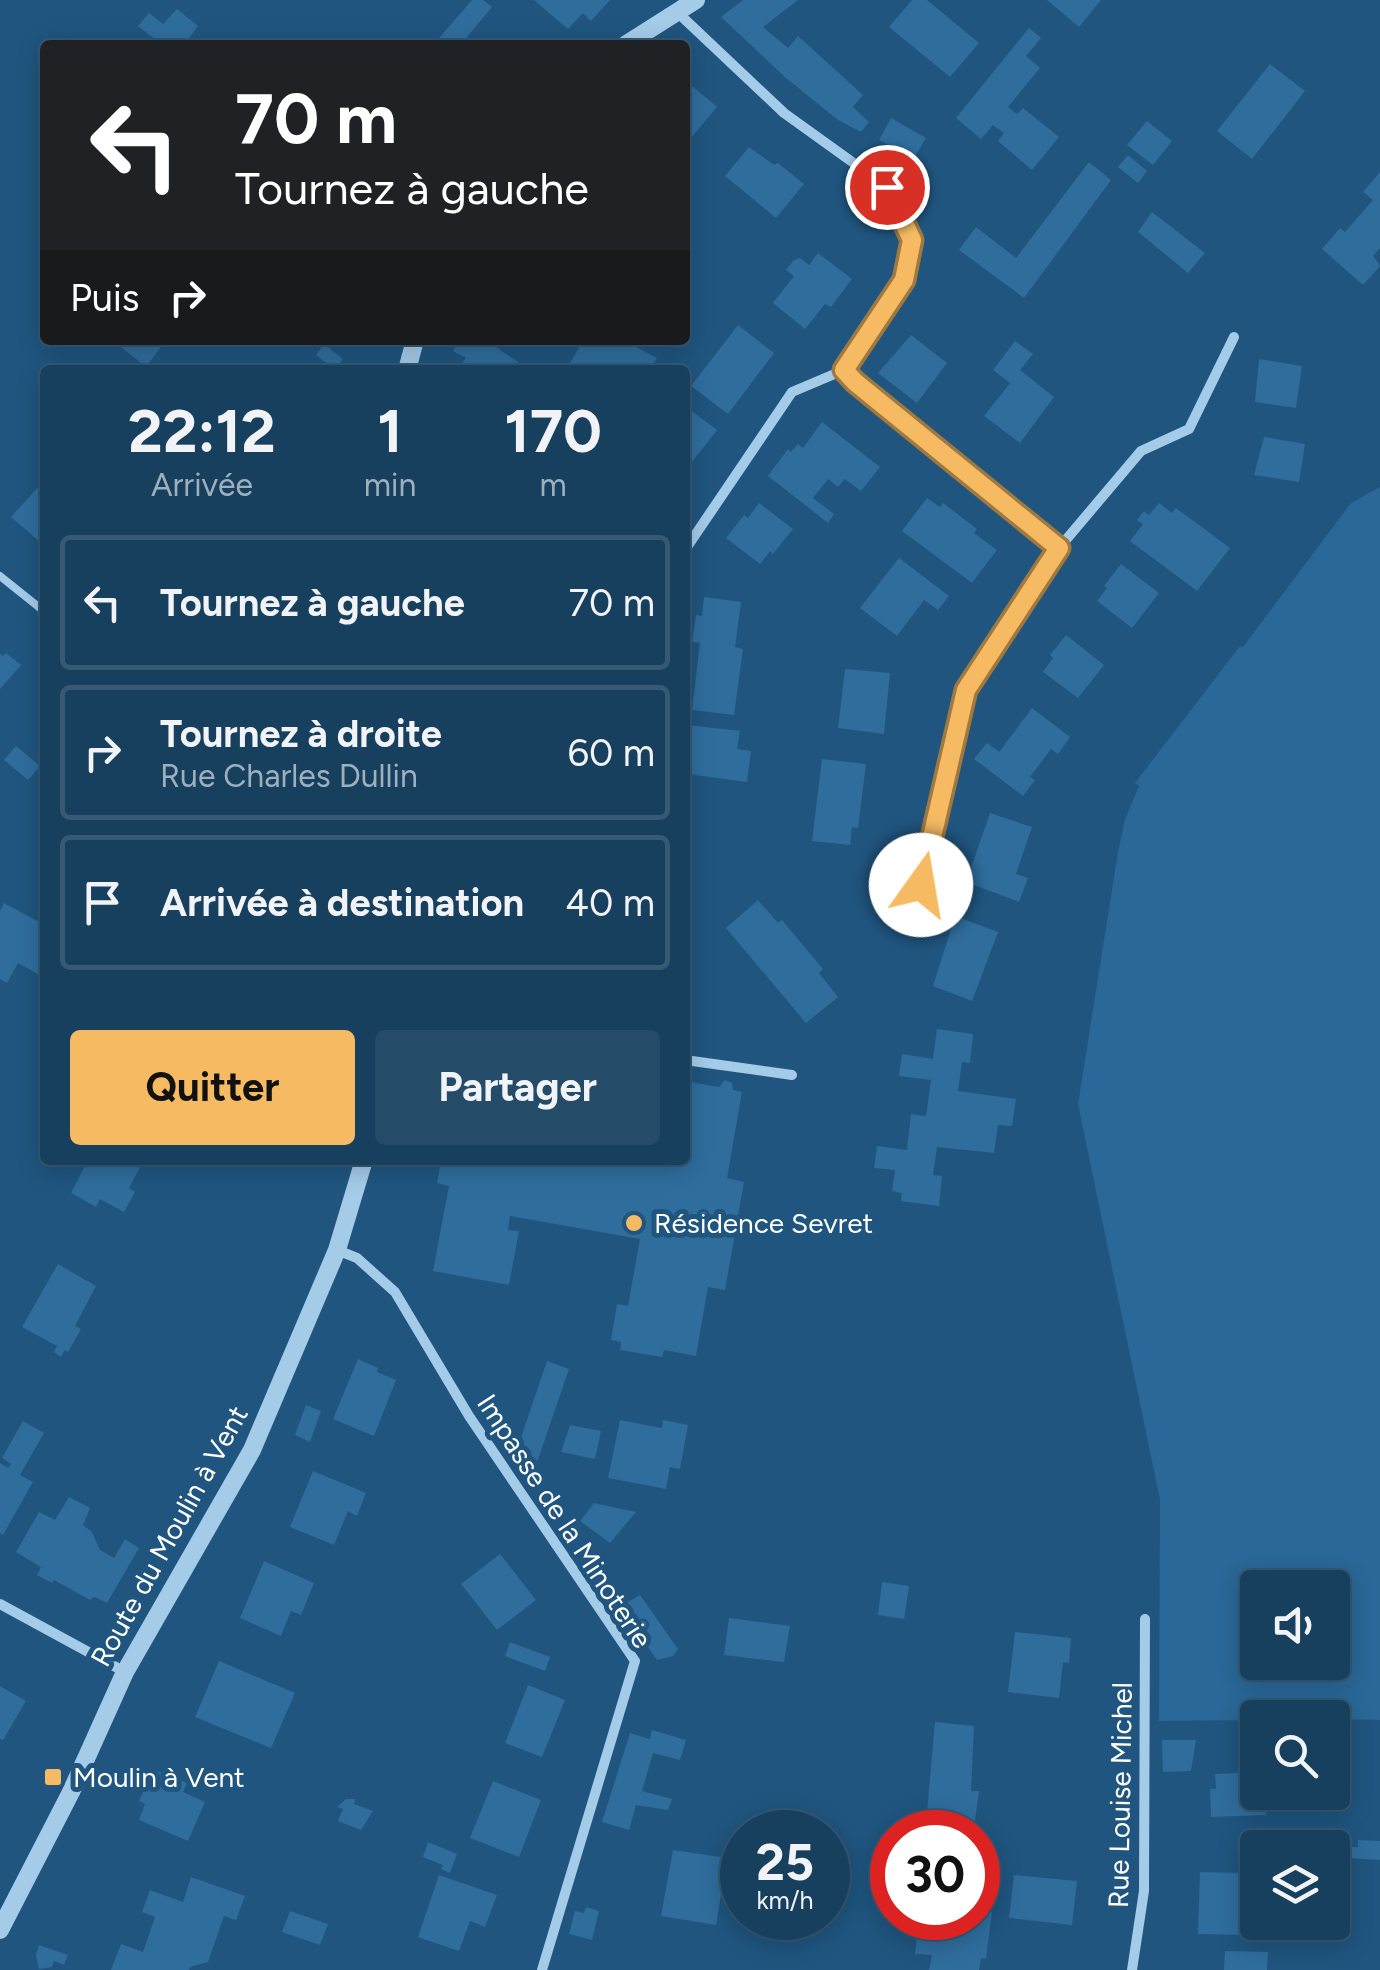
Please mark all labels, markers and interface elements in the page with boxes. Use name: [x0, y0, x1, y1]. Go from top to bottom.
text: 70 m: [235, 76, 397, 161]
icon: left: [70, 80, 200, 210]
pin: [845, 145, 930, 230]
icon: arrive: [860, 160, 915, 215]
text: Tournez à gauche: [235, 161, 589, 215]
icon: right: [160, 270, 215, 325]
text: Puis: [70, 275, 140, 321]
text: 22:12: [128, 395, 276, 467]
text: 1: [377, 395, 403, 467]
text: 170: [504, 395, 602, 467]
text: Arrivée: [151, 466, 253, 504]
text: min: [364, 466, 416, 504]
text: m: [540, 466, 567, 504]
icon: left: [75, 575, 130, 630]
text: Tournez à gauche: [160, 580, 465, 626]
text: 70 m: [569, 580, 655, 626]
text: Tournez à droite: [160, 711, 442, 757]
icon: right: [75, 725, 130, 780]
text: 60 m: [567, 730, 655, 776]
text: Rue Charles Dullin: [160, 757, 418, 795]
position arrow: [869, 833, 973, 937]
icon: arrive: [75, 875, 130, 930]
text: Arrivée à destination: [160, 880, 524, 926]
text: 40 m: [565, 880, 655, 926]
button: Quitter: [70, 1030, 355, 1145]
button: Partager: [375, 1030, 660, 1145]
place label: Résidence Sevret: [654, 1206, 873, 1240]
marker: Résidence Sevret: [623, 1212, 645, 1234]
street label: Impasse de la Minoterie: [470, 1388, 660, 1654]
street label: Route du Moulin à Vent: [83, 1400, 255, 1672]
map controls: [1240, 1570, 1350, 1940]
button: sound: [1240, 1570, 1350, 1680]
street label: Rue Louise Michel: [1101, 1682, 1139, 1908]
button: search: [1240, 1700, 1350, 1810]
place label: Moulin à Vent: [73, 1760, 245, 1794]
marker: Moulin à Vent: [42, 1766, 64, 1788]
speed limit sign: 30: [870, 1810, 1000, 1940]
button: layers: [1240, 1830, 1350, 1940]
text: 25: [756, 1832, 814, 1893]
text: km/h: [756, 1885, 814, 1915]

